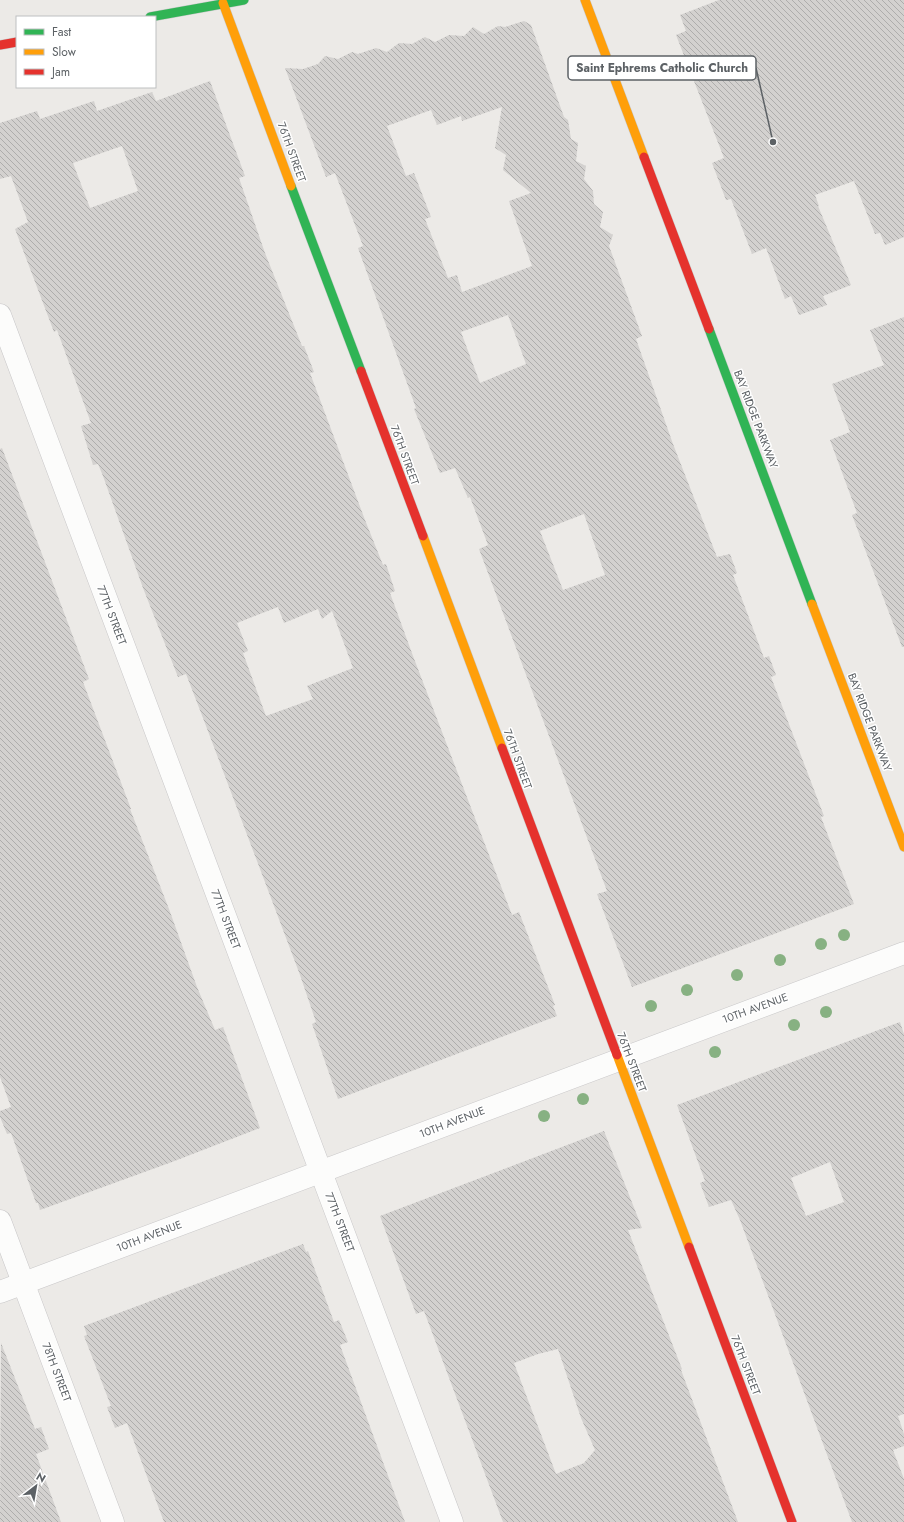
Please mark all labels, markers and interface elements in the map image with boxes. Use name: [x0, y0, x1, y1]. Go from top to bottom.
legend: [16, 16, 156, 88]
text: Fast: [52, 23, 71, 41]
text: Slow: [52, 43, 77, 61]
callout: Saint Ephrems Catholic Church: [568, 56, 756, 80]
text: Saint Ephrems Catholic Church: [576, 59, 748, 77]
text: Jam: [50, 63, 70, 81]
street label: 76TH STREET: [274, 120, 310, 184]
street label: BAY RIDGE PARKWAY: [730, 368, 782, 471]
street label: 76TH STREET: [387, 423, 423, 487]
street label: 77TH STREET: [93, 583, 131, 647]
street label: BAY RIDGE PARKWAY: [844, 671, 896, 774]
street label: 76TH STREET: [500, 727, 536, 791]
street label: 77TH STREET: [207, 887, 245, 951]
street label: 10TH AVENUE: [720, 989, 790, 1027]
street label: 76TH STREET: [613, 1030, 651, 1094]
street label: 10TH AVENUE: [417, 1102, 487, 1142]
street label: 77TH STREET: [321, 1190, 359, 1254]
street label: 10TH AVENUE: [114, 1216, 184, 1256]
street label: 76TH STREET: [727, 1333, 765, 1397]
street label: 78TH STREET: [38, 1340, 76, 1404]
north arrow: [16, 1466, 56, 1506]
text: N: [33, 1468, 49, 1487]

